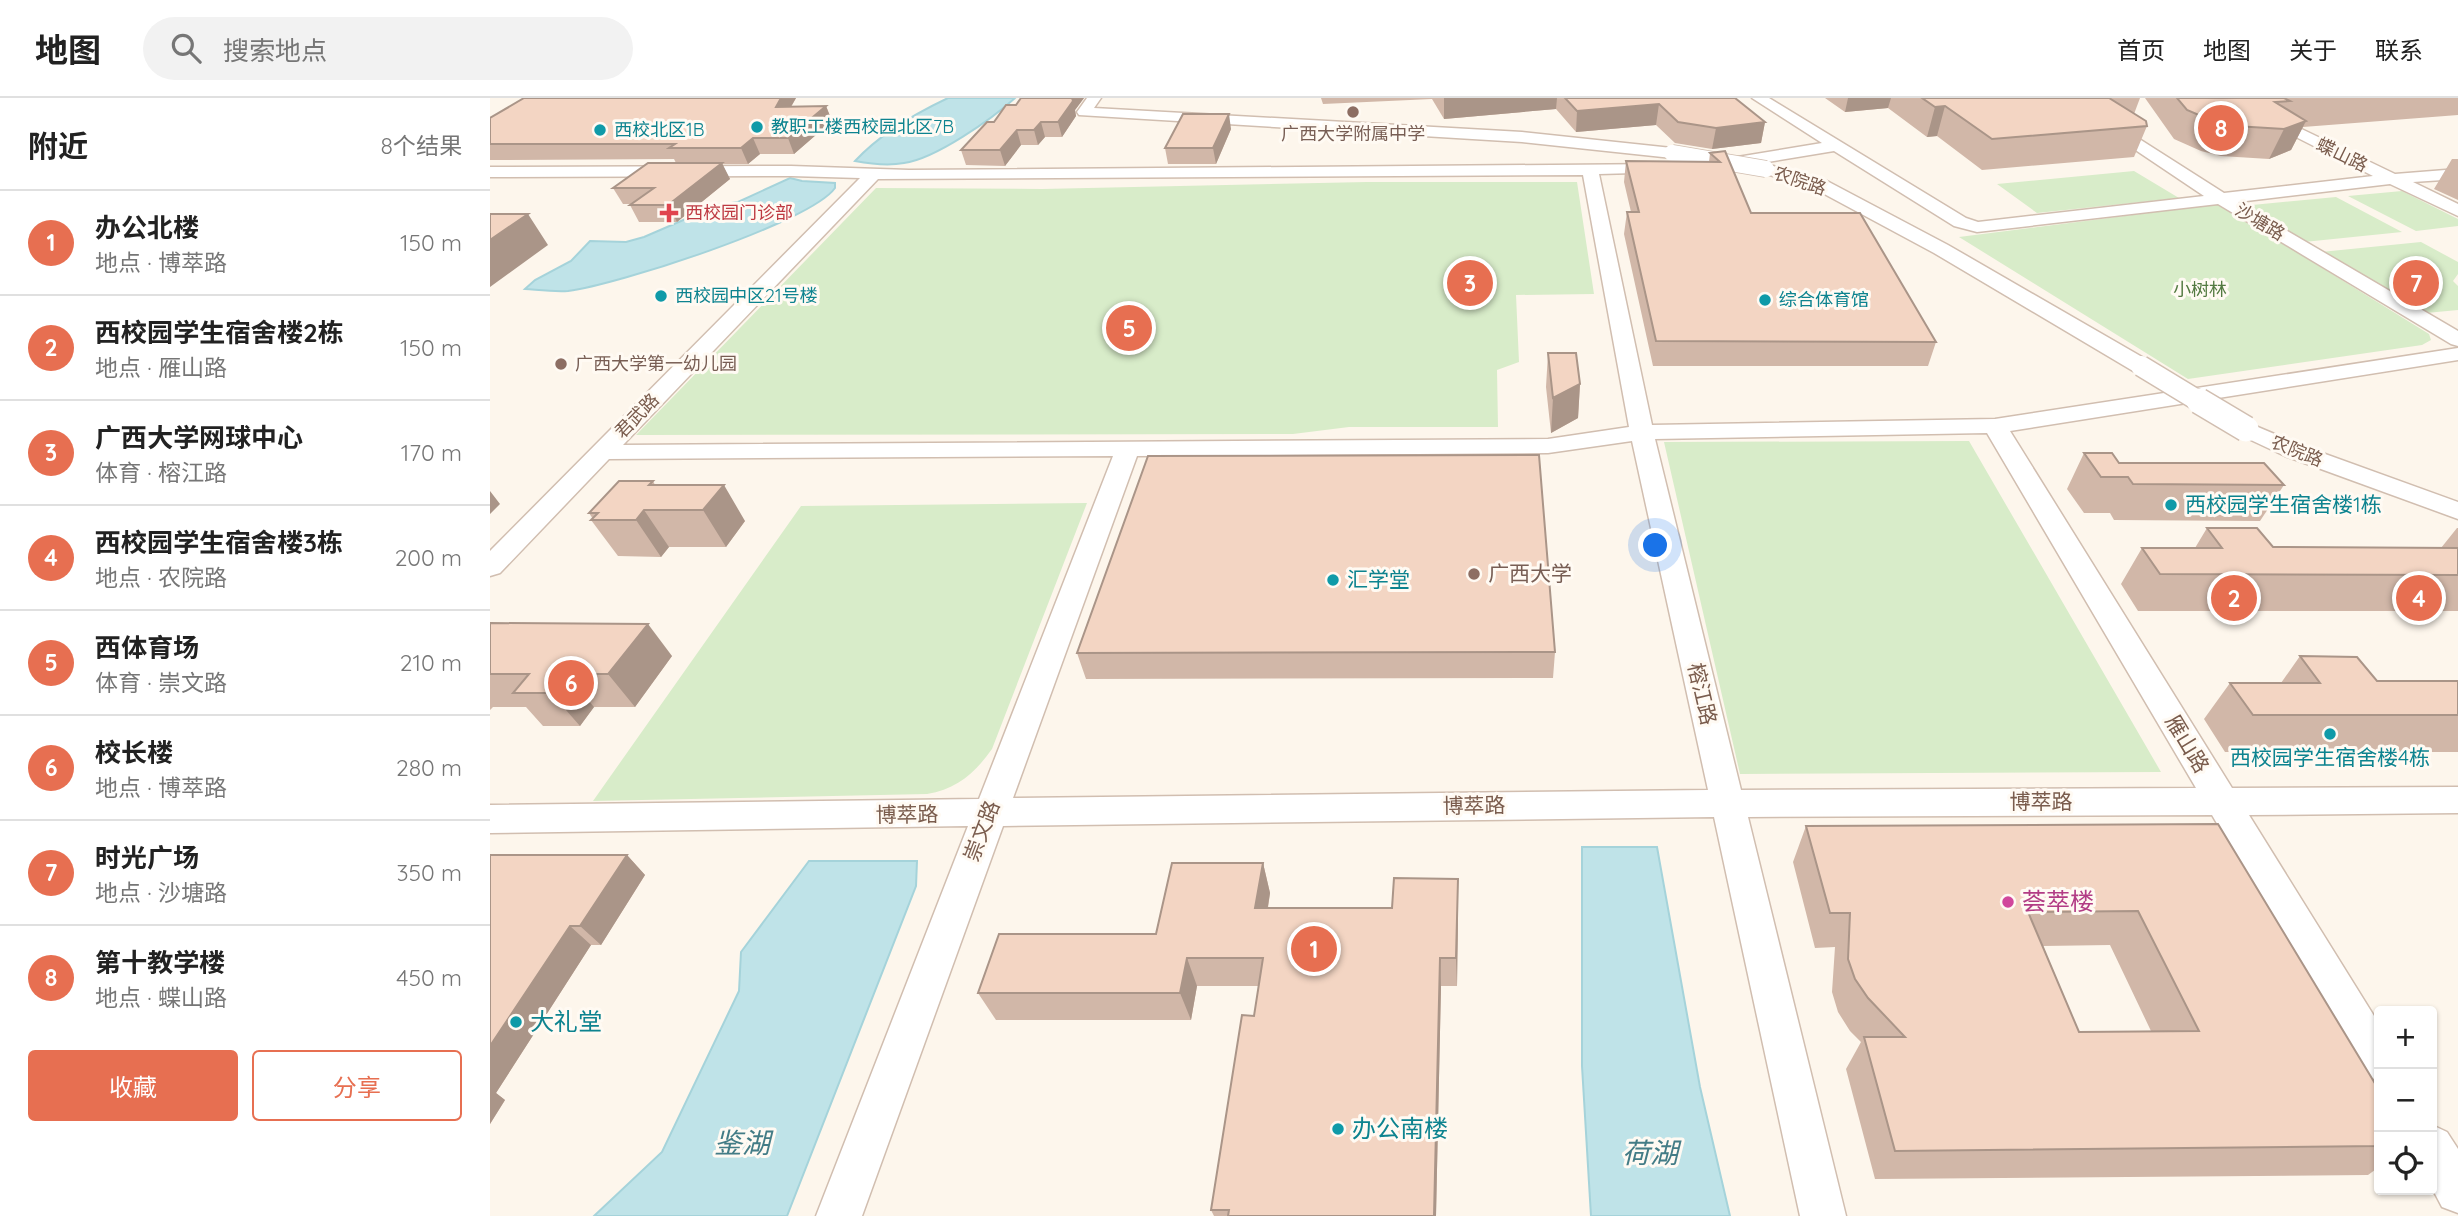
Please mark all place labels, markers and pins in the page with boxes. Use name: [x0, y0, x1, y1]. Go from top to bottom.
pin: 8: [2198, 102, 2244, 154]
marker: 广西大学附属中学: [1345, 104, 1361, 120]
place label: 教职工楼西校园北区7B: [771, 115, 954, 138]
place label: 西校北区1B: [614, 118, 704, 141]
marker: 教职工楼西校园北区7B: [749, 119, 765, 135]
marker: 西校北区1B: [592, 122, 608, 138]
place label: 广西大学附属中学: [1281, 122, 1425, 145]
place label: 西校园门诊部: [685, 201, 793, 224]
marker: 西校园门诊部: [659, 203, 679, 223]
pin: 3: [1447, 257, 1493, 309]
pin: 7: [2393, 257, 2439, 309]
place label: 西校园中区21号楼: [675, 284, 818, 307]
marker: 西校园中区21号楼: [653, 288, 669, 304]
place label: 综合体育馆: [1779, 288, 1869, 311]
marker: 综合体育馆: [1757, 292, 1773, 308]
pin: 5: [1106, 302, 1152, 354]
place label: 广西大学第一幼儿园: [575, 352, 737, 375]
marker: 广西大学第一幼儿园: [553, 356, 569, 372]
place label: 西校园学生宿舍楼1栋: [2185, 491, 2382, 517]
marker: 西校园学生宿舍楼1栋: [2163, 497, 2179, 513]
place label: 广西大学: [1488, 560, 1572, 586]
place label: 汇学堂: [1347, 566, 1410, 592]
marker: 广西大学: [1466, 566, 1482, 582]
marker: 汇学堂: [1325, 572, 1341, 588]
pin: 2: [2211, 572, 2257, 624]
pin: 4: [2396, 572, 2442, 624]
pin: 6: [548, 657, 594, 709]
marker: 西校园学生宿舍楼4栋: [2322, 726, 2338, 742]
place label: 西校园学生宿舍楼4栋: [2230, 744, 2430, 770]
place label: 荟萃楼: [2022, 886, 2094, 916]
marker: 荟萃楼: [2000, 894, 2016, 910]
pin: 1: [1291, 923, 1337, 975]
place label: 大礼堂: [530, 1006, 602, 1036]
marker: 大礼堂: [508, 1014, 524, 1030]
place label: 办公南楼: [1352, 1113, 1448, 1143]
marker: 办公南楼: [1330, 1121, 1346, 1137]

